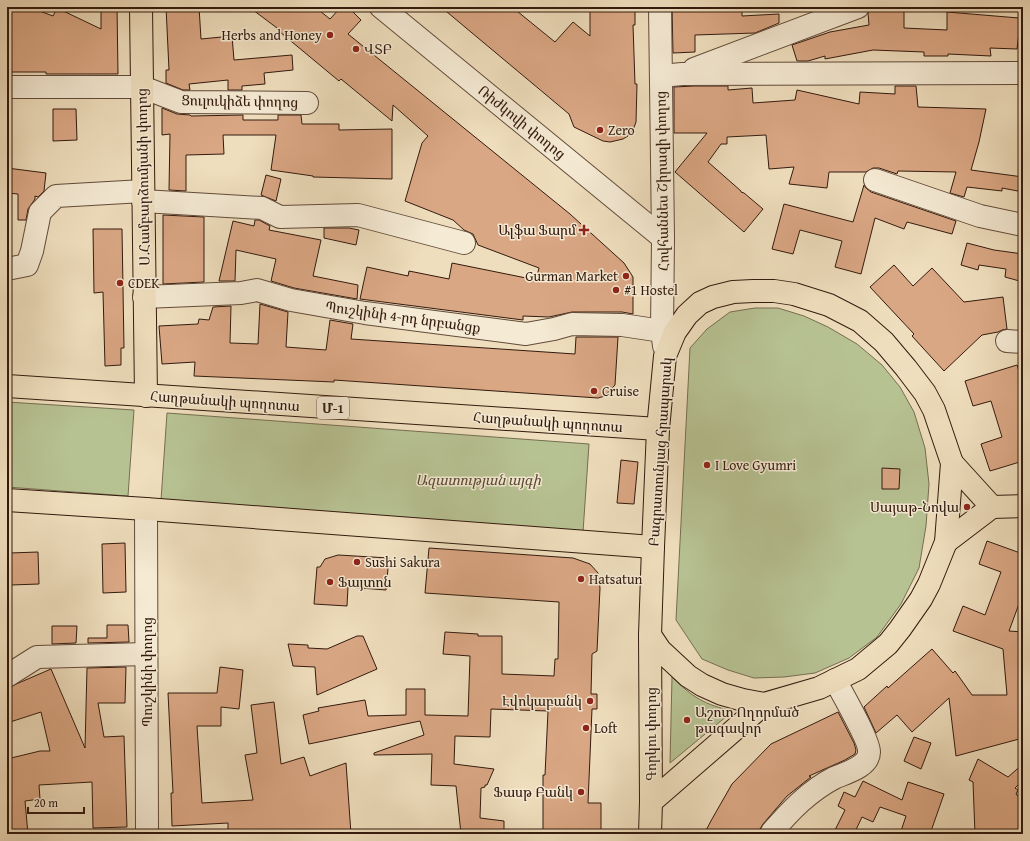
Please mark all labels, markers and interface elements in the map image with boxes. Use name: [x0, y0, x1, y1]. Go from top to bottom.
place label: Herbs and Honey: [222, 25, 322, 45]
marker: Herbs and Honey: [325, 30, 335, 40]
place label: ՎՏԲ: [364, 39, 392, 59]
marker: ՎՏԲ: [351, 44, 361, 54]
street label: Ռիժկովի փողոց: [474, 80, 570, 164]
street label: Ս.Համբարձումյանի փողոց: [131, 88, 155, 266]
street label: Ցուլուկիձե փողոց: [182, 90, 298, 112]
street label: Հովհաննես Շիրազի փողոց: [650, 91, 674, 271]
place label: Zero: [608, 120, 635, 140]
marker: Zero: [595, 125, 605, 135]
place label: Ալֆա Ֆարմ: [498, 220, 577, 240]
marker: Ալֆա Ֆարմ: [579, 225, 589, 235]
place label: Gurman Market: [525, 266, 618, 286]
marker: Gurman Market: [621, 271, 631, 281]
place label: CDEK: [128, 273, 160, 293]
marker: CDEK: [115, 278, 125, 288]
place label: #1 Hostel: [624, 280, 678, 300]
marker: #1 Hostel: [611, 285, 621, 295]
street label: Պուշկինի 4-րդ նրբանցք: [324, 296, 482, 338]
street label: Բագրատունյաց հրապարակ: [643, 356, 677, 547]
place label: Cruise: [602, 381, 639, 401]
street label: Հաղթանակի պողոտա: [149, 386, 301, 416]
marker: Cruise: [589, 386, 599, 396]
road number: Մ-1: [317, 397, 349, 419]
street label: Հաղթանակի պողոտա: [472, 407, 624, 437]
place label: I Love Gyumri: [715, 455, 796, 475]
marker: I Love Gyumri: [702, 460, 712, 470]
park label: Ազատության այգի: [415, 470, 542, 490]
place label: Սայաթ-Նովա: [870, 497, 959, 517]
marker: Սայաթ-Նովա: [962, 502, 972, 512]
place label: Sushi Sakura: [365, 552, 441, 572]
marker: Sushi Sakura: [352, 557, 362, 567]
place label: Hatsatun: [589, 569, 643, 589]
place label: Ֆայտոն: [338, 572, 391, 592]
marker: Hatsatun: [576, 574, 586, 584]
marker: Ֆայտոն: [325, 577, 335, 587]
street label: Պուշկինի փողոց: [137, 617, 157, 727]
street label: Գորկու փողոց: [641, 687, 661, 781]
place label: Էվոկաբանկ: [502, 691, 582, 711]
marker: Էվոկաբանկ: [585, 696, 595, 706]
place label: Աշոտ Ողորմած թագավոր: [695, 702, 799, 738]
marker: Աշոտ Ողորմած թագավոր: [682, 715, 692, 725]
place label: Loft: [594, 718, 617, 738]
marker: Loft: [581, 723, 591, 733]
place label: Ֆասթ Բանկ: [493, 782, 573, 802]
marker: Ֆասթ Բանկ: [576, 787, 586, 797]
scale bar: [28, 789, 84, 815]
text: 20 m: [34, 794, 58, 811]

